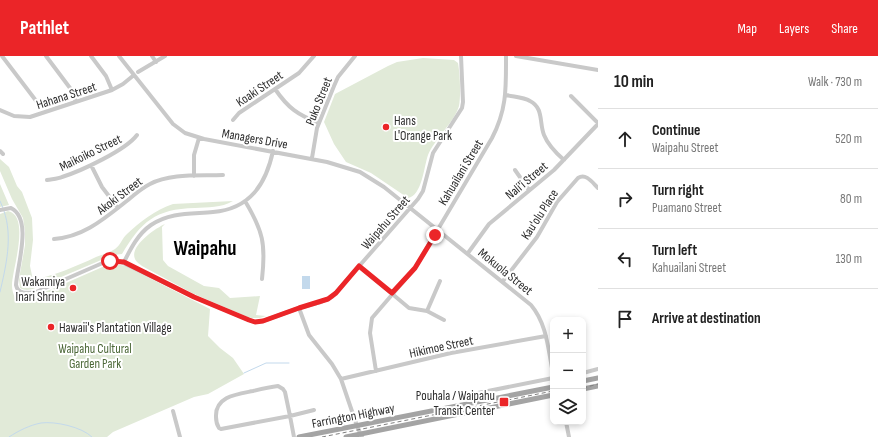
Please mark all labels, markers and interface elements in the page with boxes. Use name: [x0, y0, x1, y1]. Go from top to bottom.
text: Pathlet: [20, 17, 69, 40]
text: Map: [737, 20, 757, 37]
text: Layers: [779, 20, 809, 37]
text: Share: [831, 20, 858, 37]
street label: Koaki Street: [233, 67, 286, 110]
text: 10 min: [614, 72, 654, 92]
text: Walk · 730 m: [808, 74, 862, 90]
street label: Puko Street: [302, 75, 336, 128]
street label: Hahana Street: [34, 79, 98, 113]
place label: Hans L'Orange Park: [394, 113, 452, 144]
text: Continue: [652, 121, 701, 140]
marker: Hans L'Orange Park: [381, 122, 391, 132]
street label: Managers Drive: [221, 125, 289, 153]
icon: ahead: [614, 128, 636, 150]
street label: Maikoiko Street: [57, 131, 124, 175]
text: 520 m: [835, 131, 862, 147]
street label: Kahuailani Street: [435, 137, 487, 208]
text: Waipahu Street: [652, 140, 718, 156]
street label: Nali'i Street: [502, 158, 551, 203]
street label: Akoki Street: [93, 174, 146, 219]
text: Turn right: [652, 181, 704, 200]
street label: Kau'olu Place: [518, 186, 562, 243]
icon: right: [614, 188, 636, 210]
text: 80 m: [840, 191, 862, 207]
street label: Waipahu Street: [358, 192, 414, 253]
text: Puamano Street: [652, 200, 722, 216]
route end: [426, 226, 444, 244]
district label: Waipahu: [173, 236, 237, 261]
text: Turn left: [652, 241, 697, 260]
street label: Mokuola Street: [475, 245, 536, 299]
icon: left: [614, 248, 636, 270]
text: 130 m: [836, 251, 862, 267]
route start: [101, 252, 119, 270]
text: Kahuailani Street: [652, 260, 726, 276]
place label: Wakamiya Inari Shrine: [16, 274, 65, 305]
marker: Wakamiya Inari Shrine: [68, 283, 78, 293]
icon: arrive: [614, 308, 636, 330]
text: Arrive at destination: [652, 309, 761, 328]
map controls: [550, 317, 586, 425]
button: +: [550, 317, 586, 353]
place label: Hawaii's Plantation Village: [59, 320, 172, 336]
marker: Hawaii's Plantation Village: [46, 322, 56, 332]
street label: Hikimoe Street: [408, 332, 475, 362]
park label: Waipahu Cultural Garden Park: [58, 341, 132, 372]
button: −: [550, 353, 586, 389]
place label: Pouhala / Waipahu Transit Center: [416, 388, 495, 419]
button: layers: [550, 389, 586, 425]
marker: Pouhala / Waipahu Transit Center: [498, 396, 510, 408]
street label: Farrington Highway: [310, 400, 396, 432]

